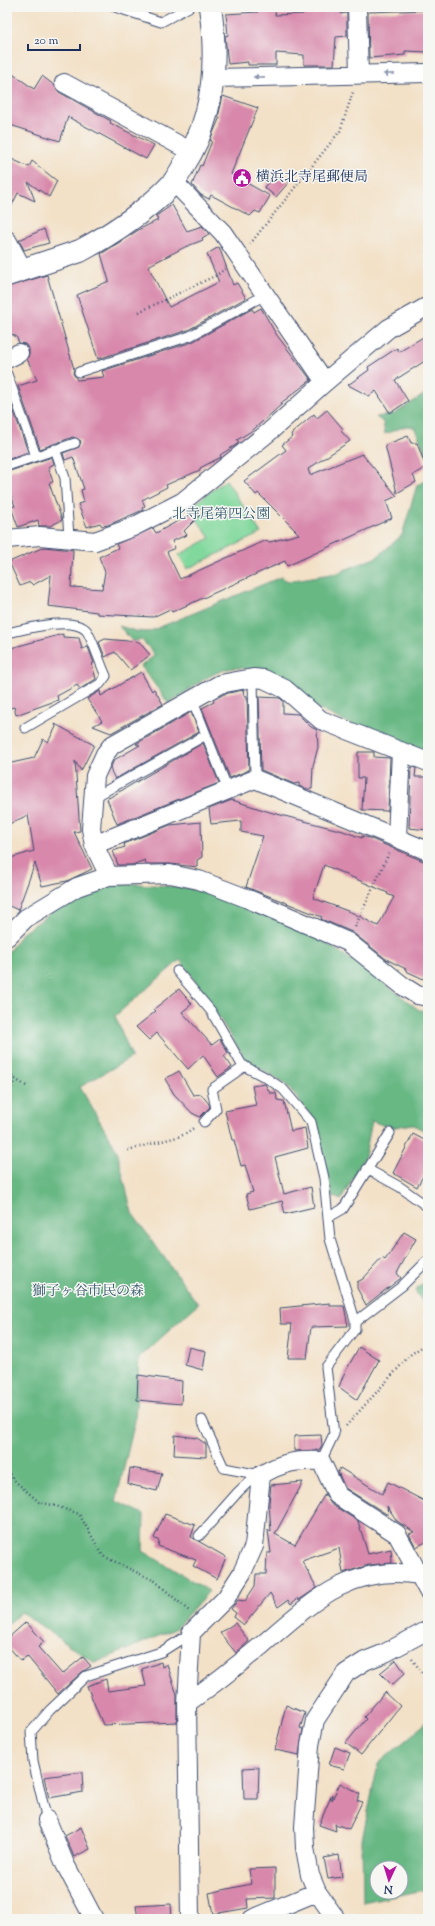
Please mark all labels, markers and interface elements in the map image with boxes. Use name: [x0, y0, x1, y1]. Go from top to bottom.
scale bar: [28, 26, 80, 52]
text: 20 m: [34, 32, 59, 50]
one-way arrow: [382, 71, 395, 77]
one-way arrow: [253, 73, 265, 80]
public building icon: 横浜北寺尾郵便局: [231, 167, 253, 189]
place label: 横浜北寺尾郵便局: [256, 168, 368, 188]
park label: 北寺尾第四公園: [172, 505, 270, 525]
park label: 獅子ヶ谷市民の森: [32, 1282, 144, 1302]
north arrow: [369, 1860, 409, 1900]
text: N: [383, 1881, 394, 1897]

